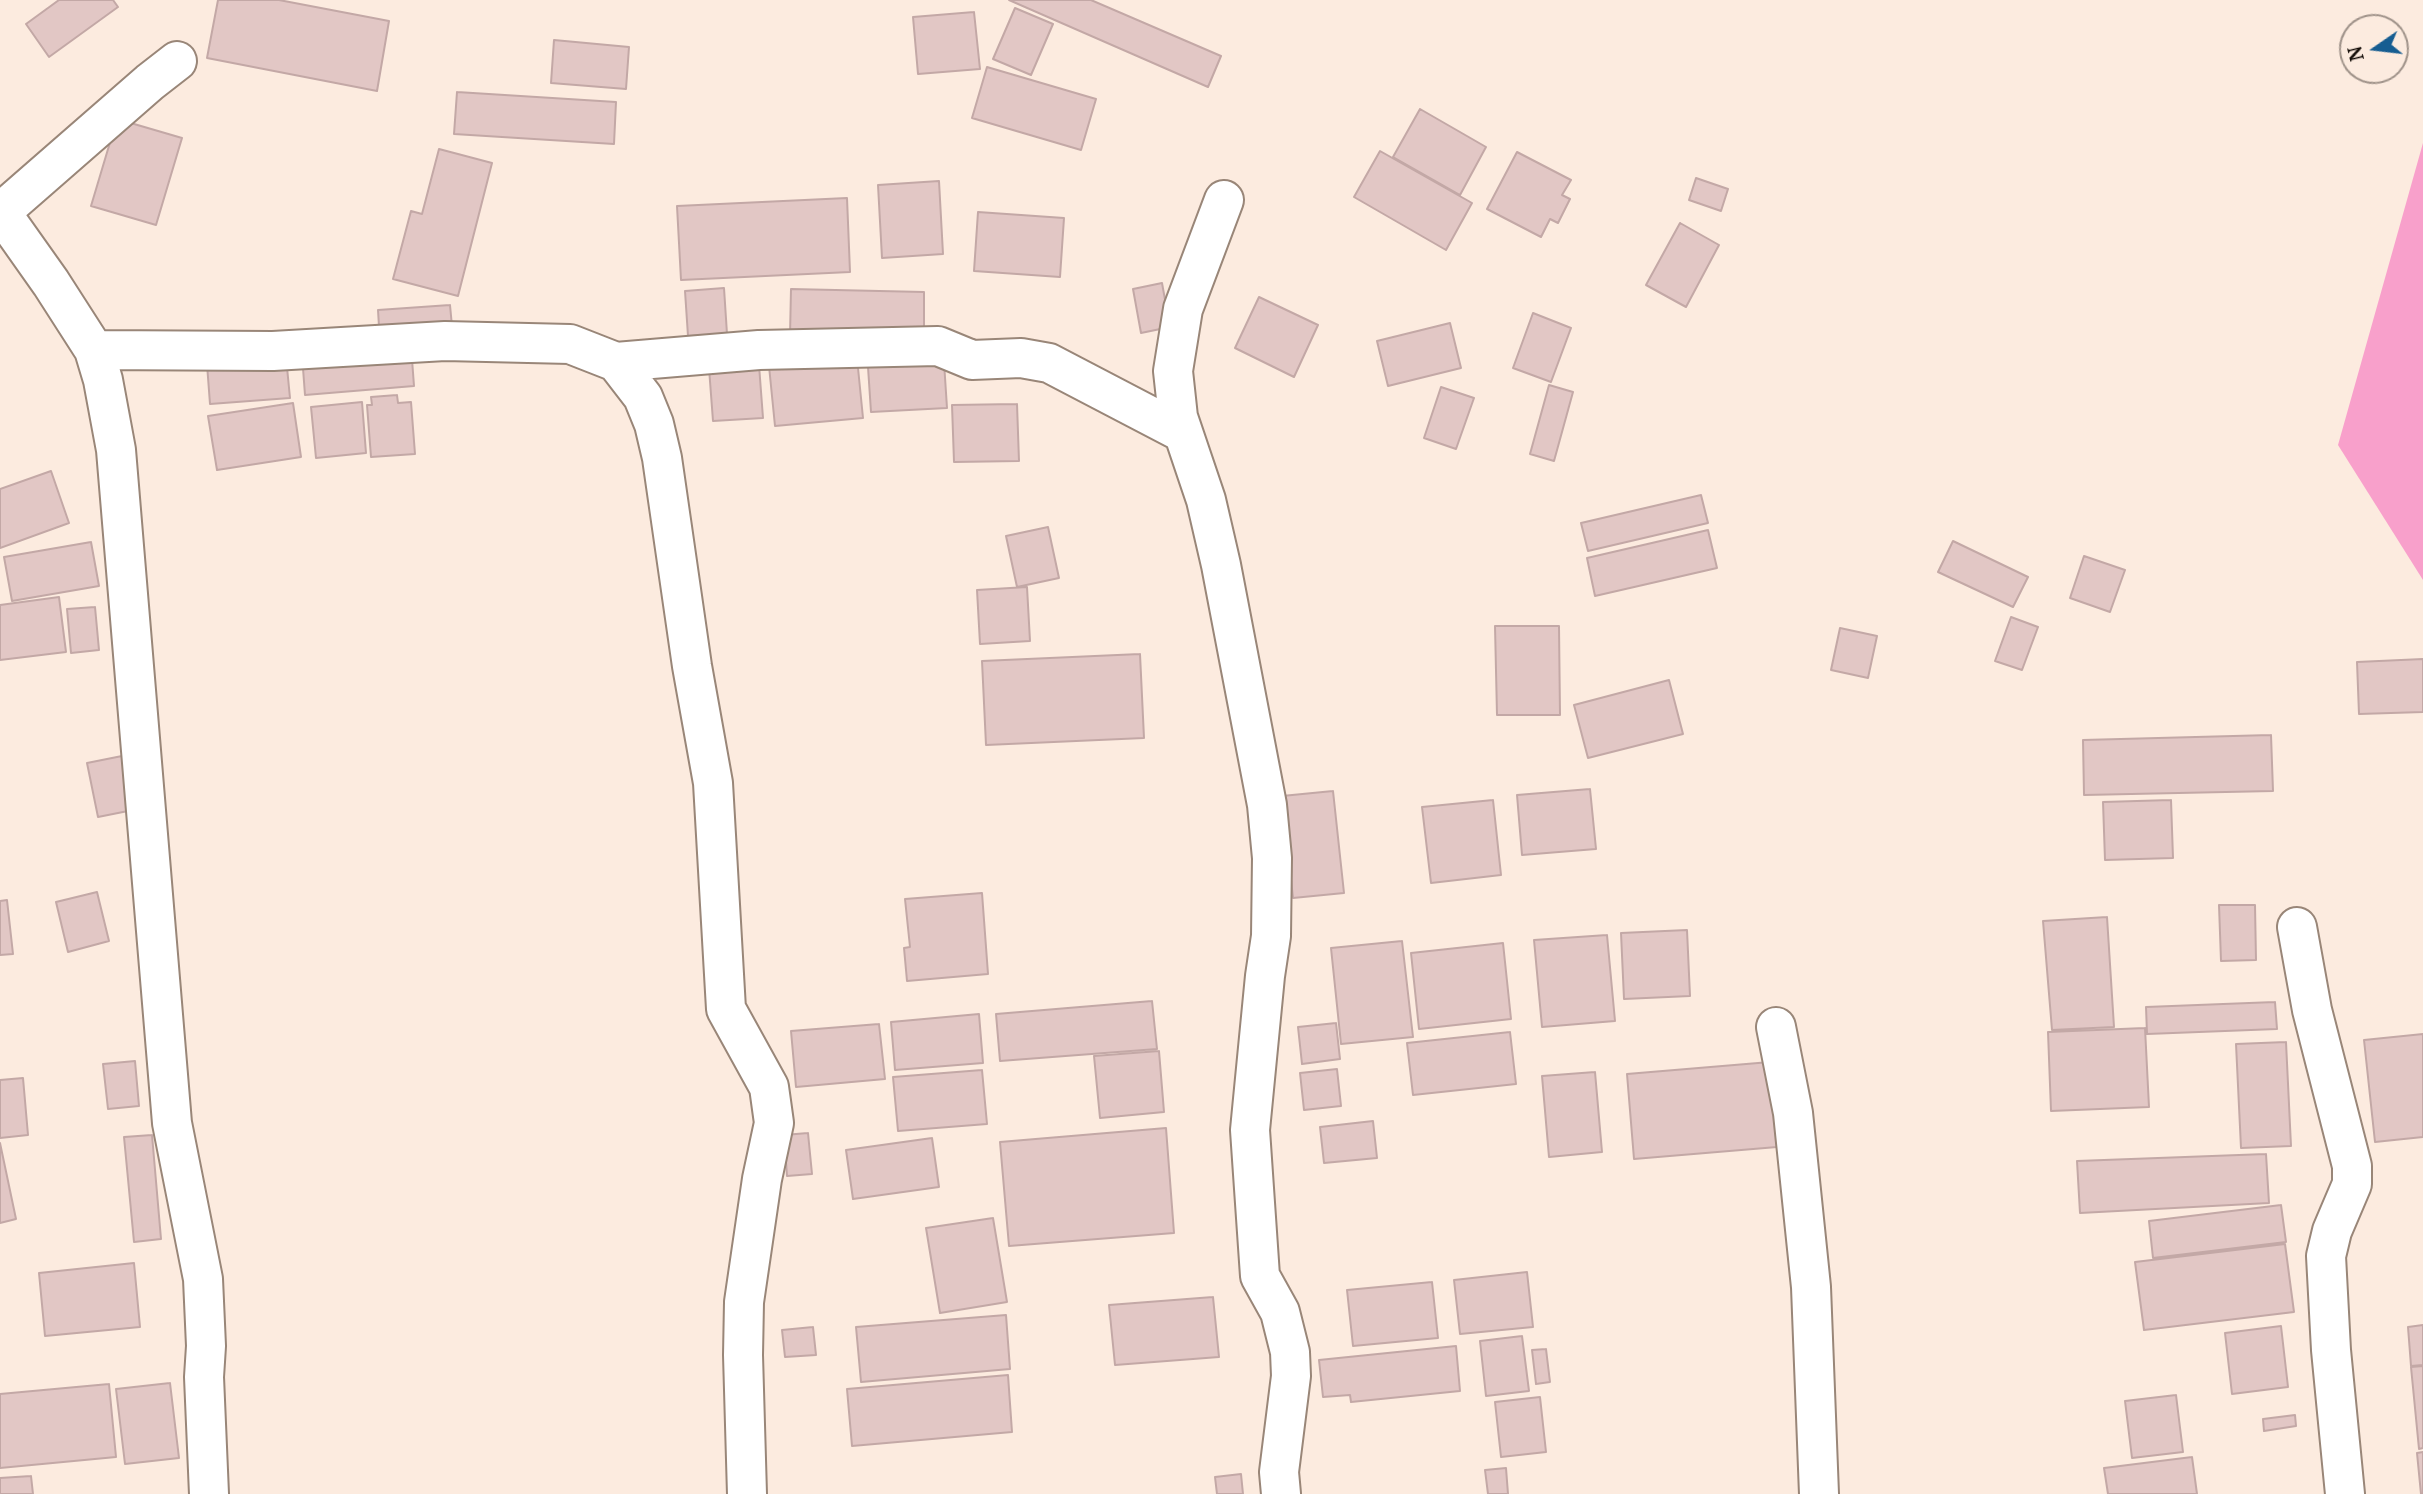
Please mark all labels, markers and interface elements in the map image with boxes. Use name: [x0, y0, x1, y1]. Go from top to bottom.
north arrow: [2339, 14, 2409, 84]
text: N: [2341, 44, 2369, 64]

